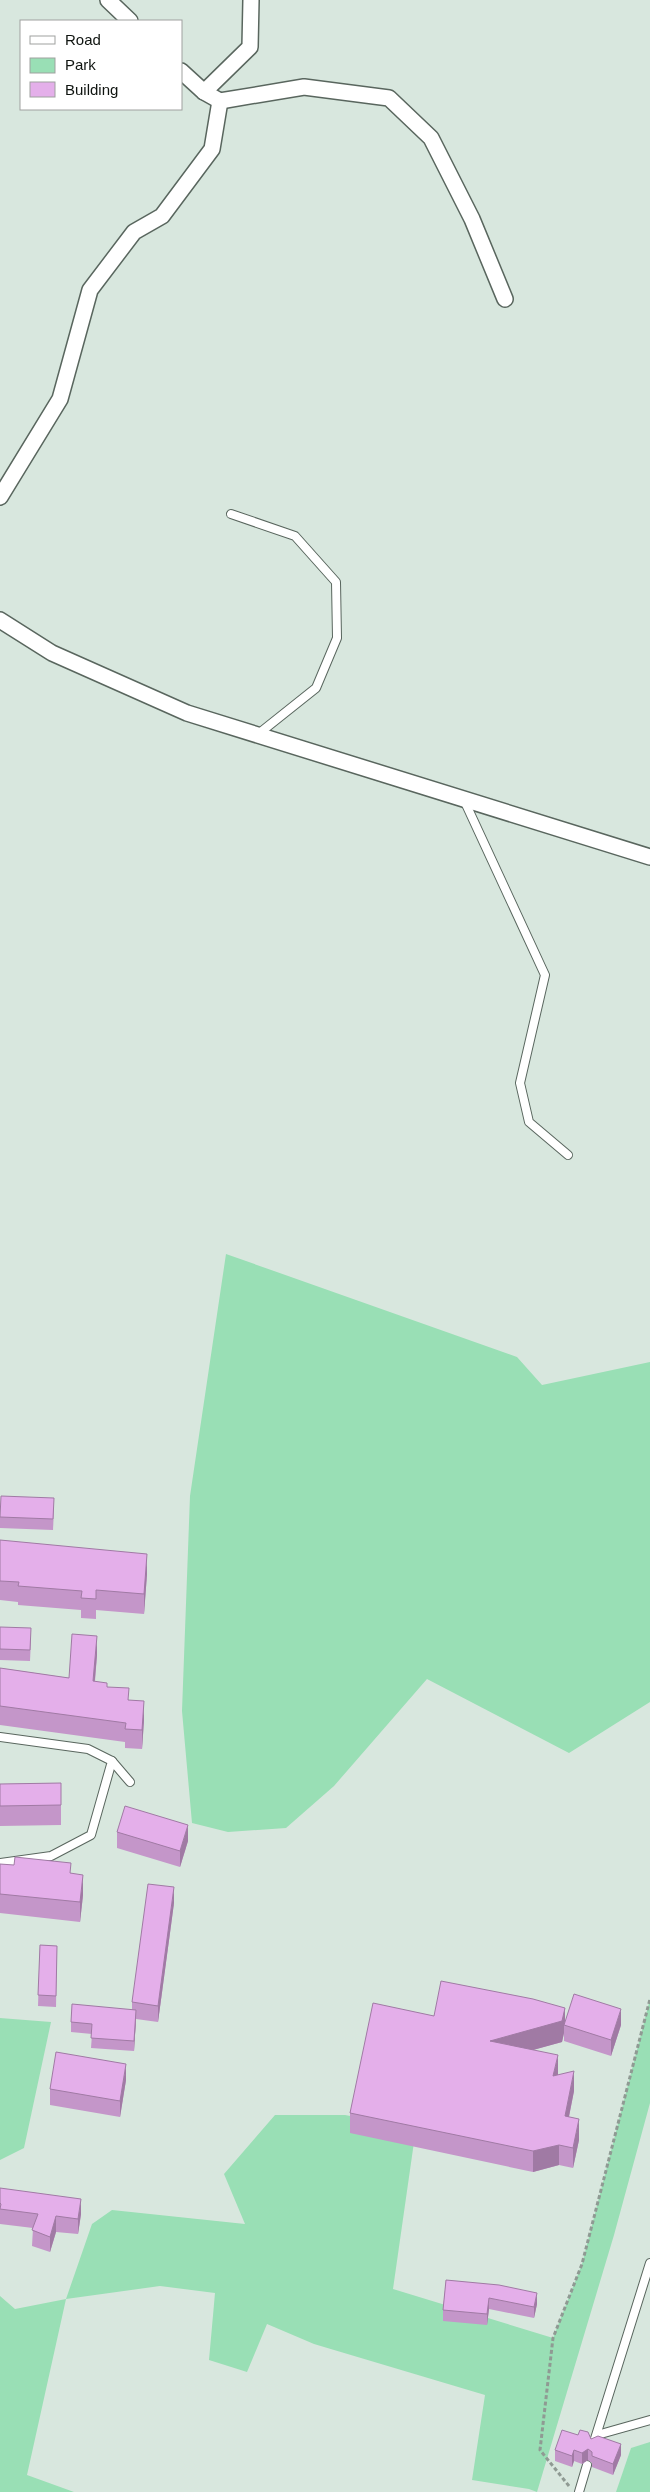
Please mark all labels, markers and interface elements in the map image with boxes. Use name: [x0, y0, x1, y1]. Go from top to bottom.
legend: [20, 20, 182, 110]
text: Road: [65, 31, 101, 48]
text: Park: [65, 56, 96, 73]
text: Building: [65, 81, 118, 98]

